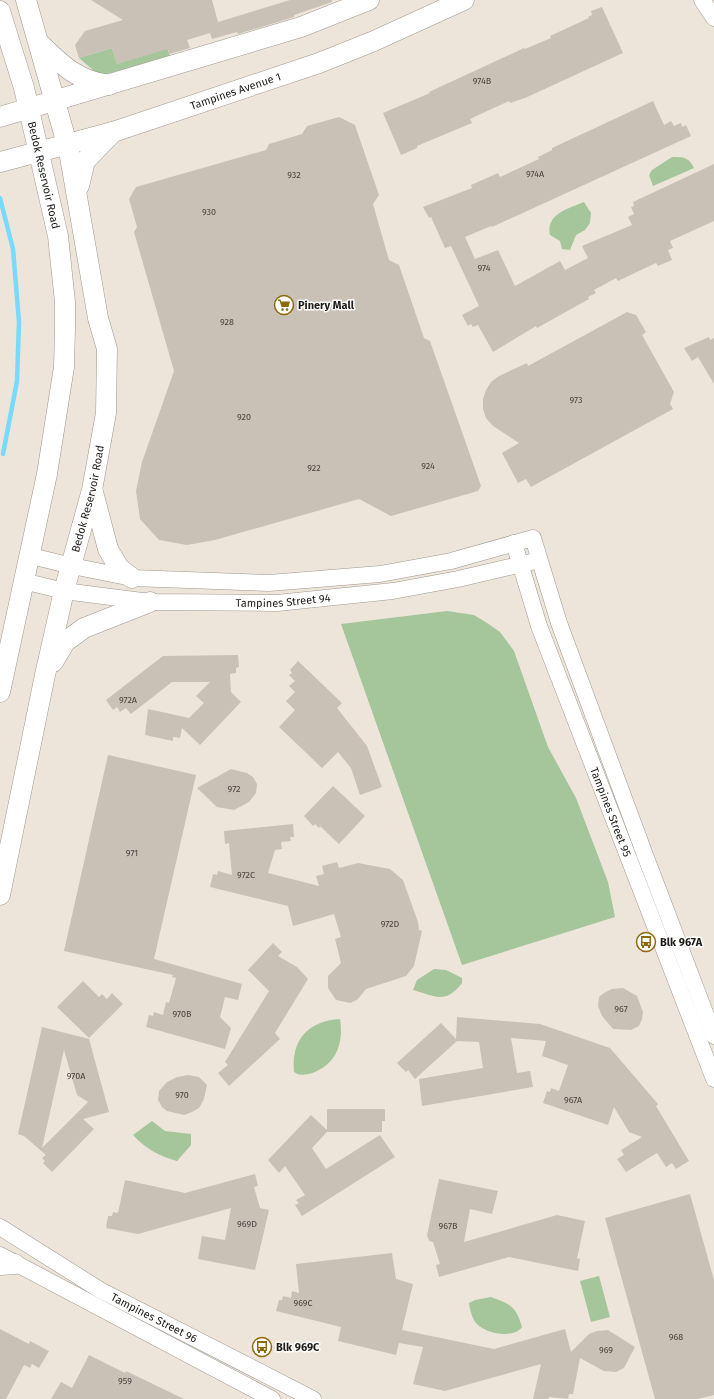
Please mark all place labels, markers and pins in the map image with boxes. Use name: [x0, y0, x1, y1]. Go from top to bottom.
supermarket icon: Pinery Mall: [273, 294, 295, 316]
place label: Pinery Mall: [298, 299, 355, 312]
bus stop icon: Blk 967A: [635, 931, 657, 953]
place label: Blk 967A: [660, 936, 703, 949]
bus stop icon: Blk 969C: [251, 1336, 273, 1358]
place label: Blk 969C: [276, 1341, 320, 1354]

